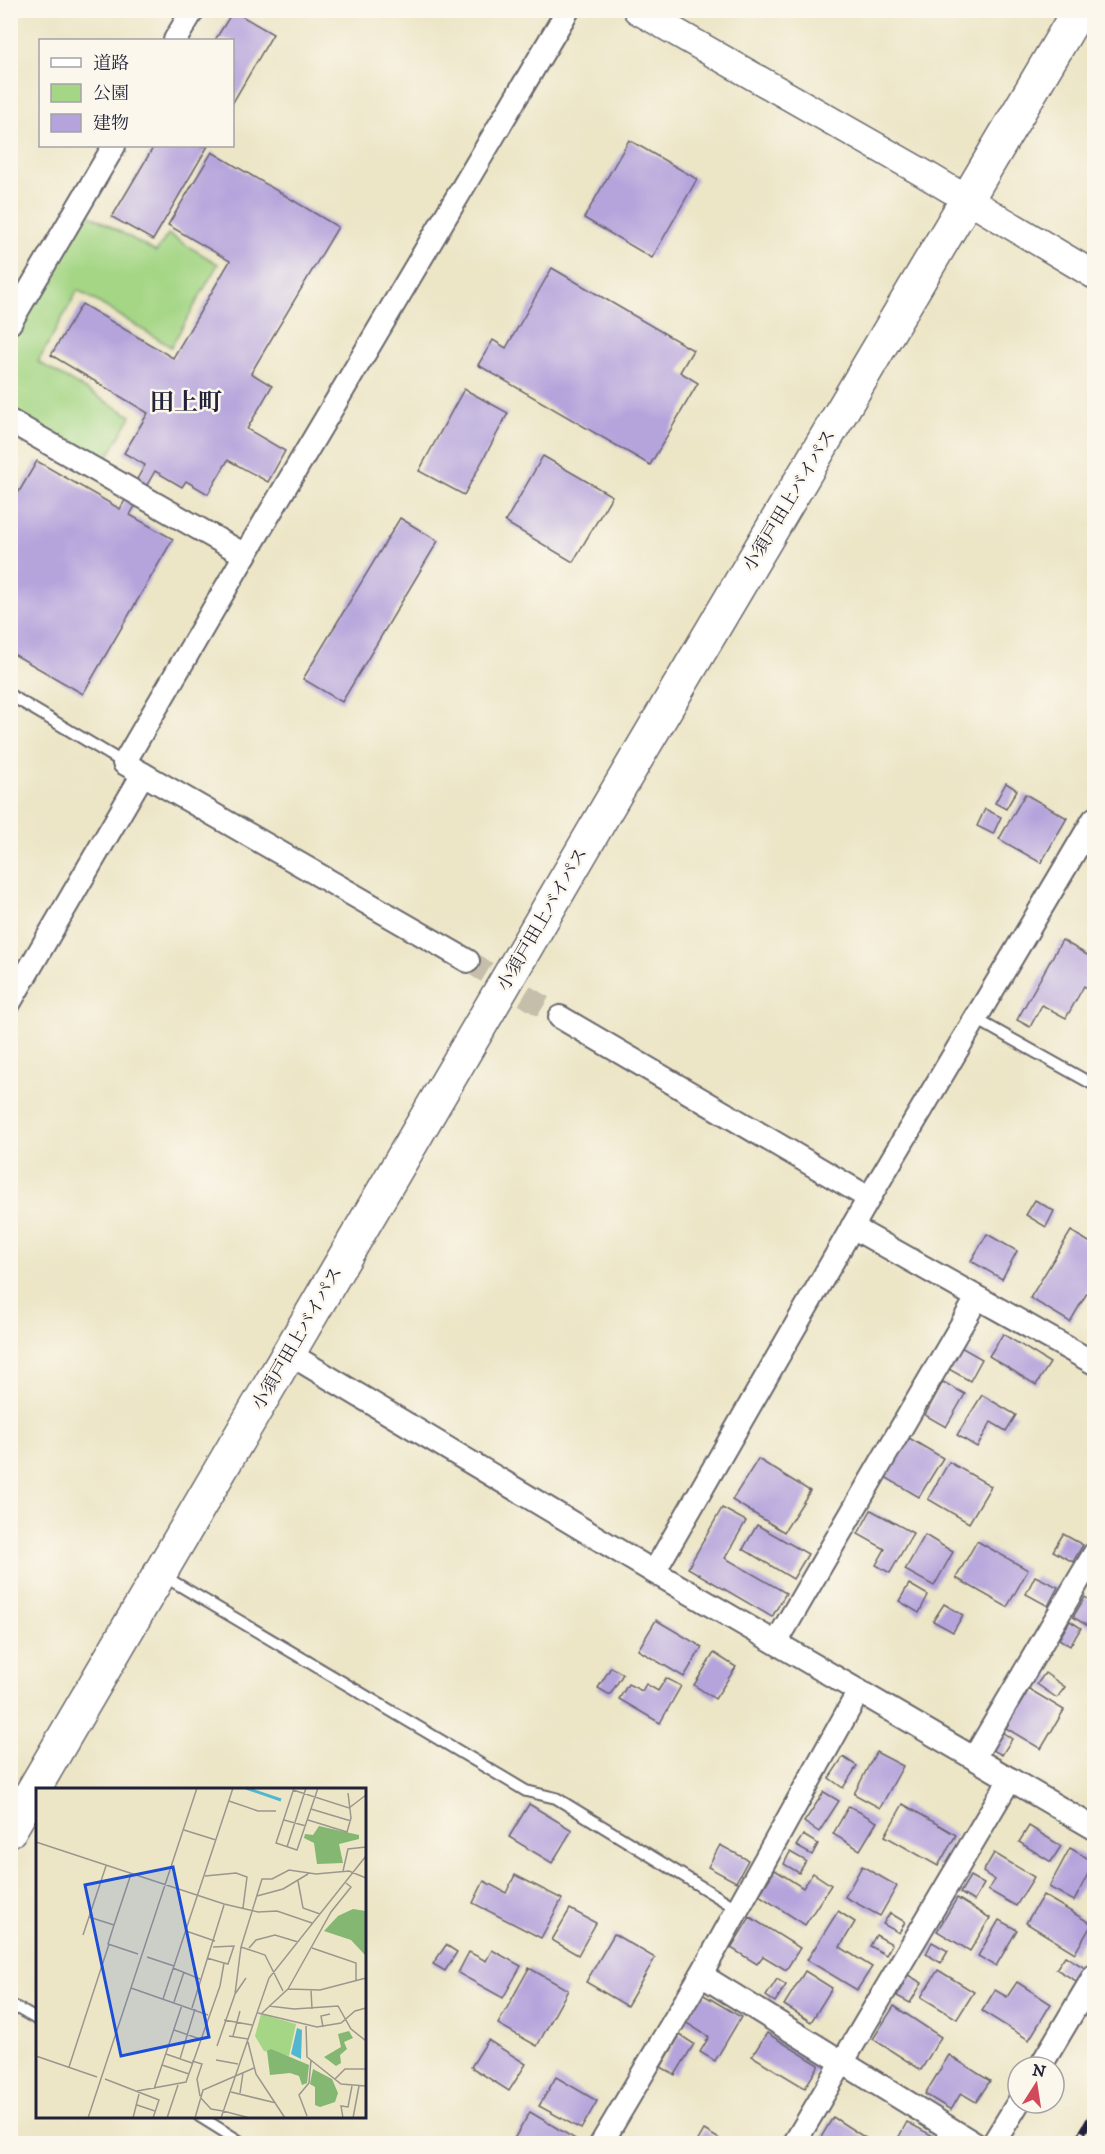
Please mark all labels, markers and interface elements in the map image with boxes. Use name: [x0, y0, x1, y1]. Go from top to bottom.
legend: [39, 39, 234, 147]
text: 道路: [93, 53, 129, 75]
text: 公園: [93, 83, 129, 105]
text: 建物: [93, 113, 129, 135]
district label: 田上町: [150, 388, 222, 418]
street label: 小須戸田上バイパス: [739, 426, 841, 575]
street label: 小須戸田上バイパス: [493, 844, 593, 995]
street label: 小須戸田上バイパス: [248, 1263, 348, 1414]
inset map: [36, 1788, 366, 2118]
north arrow: [1006, 2055, 1066, 2115]
text: N: [1030, 2060, 1047, 2082]

